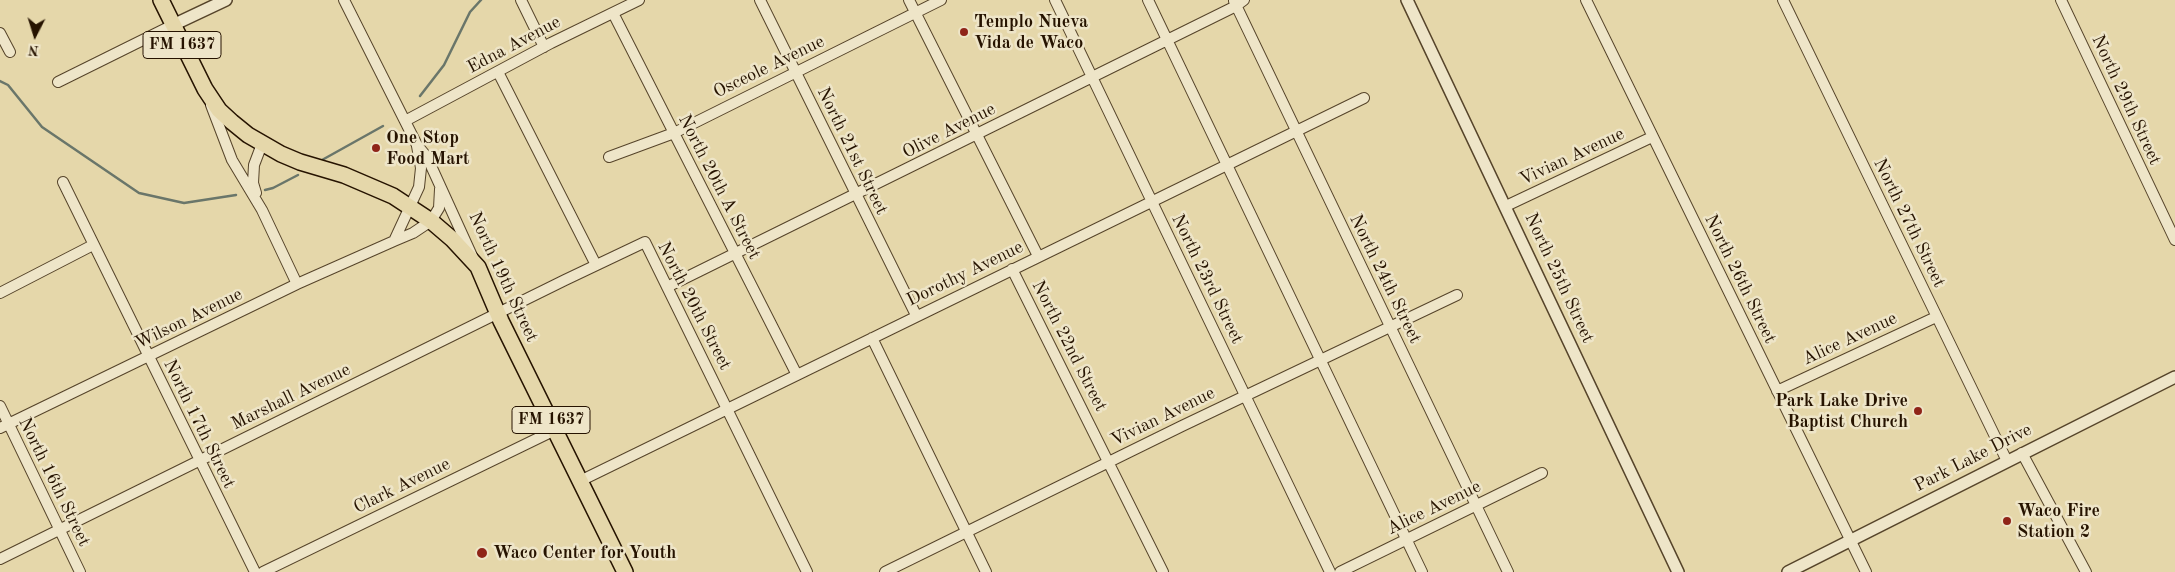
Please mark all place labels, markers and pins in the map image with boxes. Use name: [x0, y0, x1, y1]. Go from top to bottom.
place label: Templo Nueva Vida de Waco: [974, 11, 1088, 54]
marker: Templo Nueva Vida de Waco: [958, 26, 970, 38]
place label: One Stop Food Mart: [386, 127, 470, 170]
marker: One Stop Food Mart: [370, 142, 382, 154]
place label: Park Lake Drive Baptist Church: [1775, 390, 1908, 432]
marker: Park Lake Drive Baptist Church: [1912, 405, 1924, 417]
place label: Waco Fire Station 2: [2017, 500, 2100, 542]
marker: Waco Fire Station 2: [2001, 515, 2013, 527]
place label: Waco Center for Youth: [493, 542, 676, 564]
marker: Waco Center for Youth: [475, 546, 489, 560]

